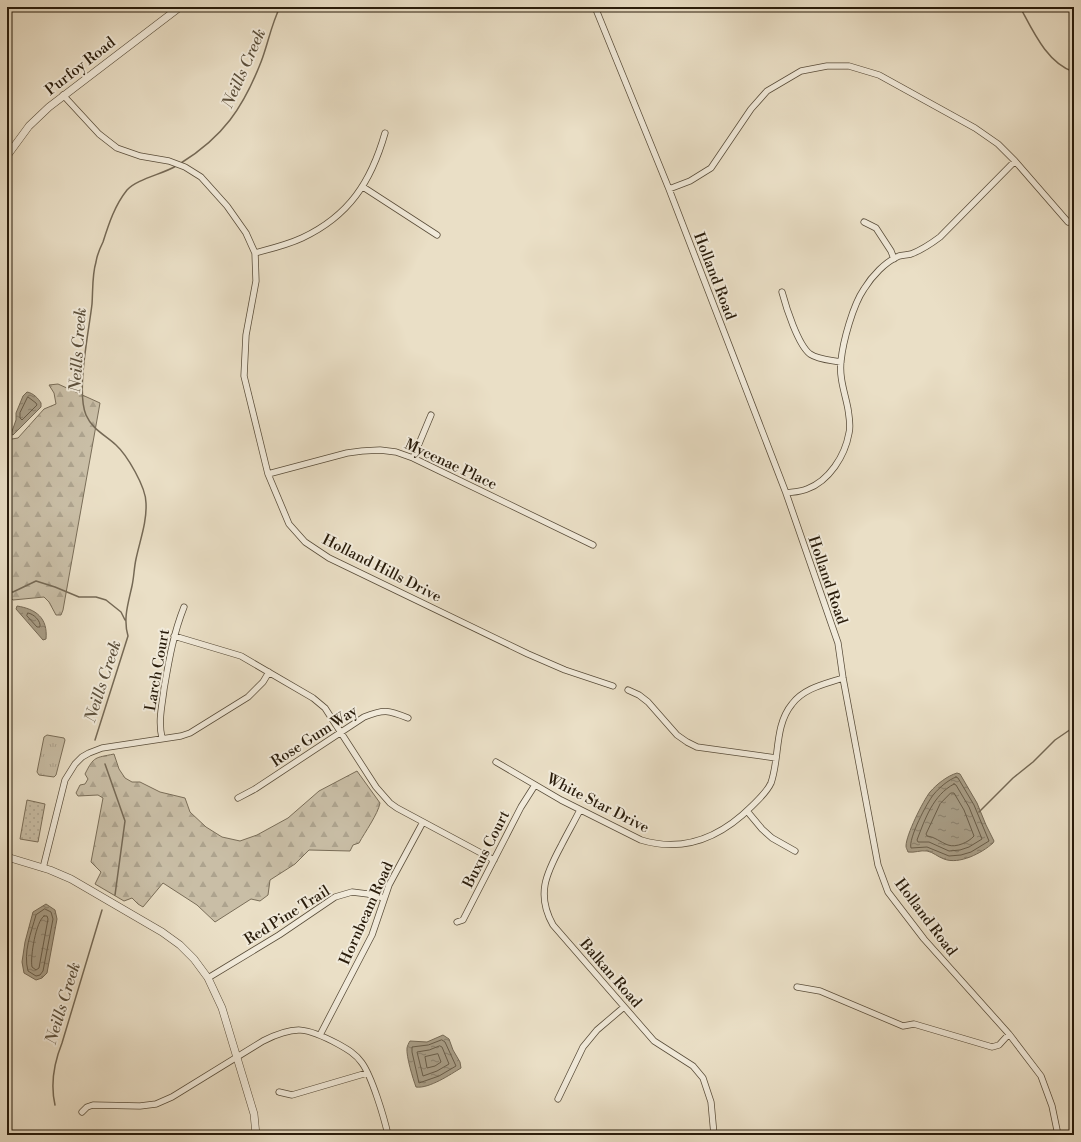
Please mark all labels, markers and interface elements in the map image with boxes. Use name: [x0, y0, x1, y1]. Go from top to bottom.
water label: Neills Creek: [217, 26, 270, 112]
street label: Purfoy Road: [41, 33, 120, 100]
street label: Holland Road: [689, 230, 740, 323]
water label: Neills Creek: [65, 307, 91, 394]
street label: Mycenae Place: [401, 435, 500, 494]
street label: Holland Hills Drive: [319, 530, 445, 607]
street label: Holland Road: [804, 533, 852, 627]
street label: Larch Court: [141, 627, 174, 713]
water label: Neills Creek: [80, 638, 126, 726]
street label: Rose Gum Way: [268, 701, 362, 771]
street label: White Star Drive: [542, 769, 652, 837]
street label: Buxus Court: [458, 807, 514, 892]
street label: Hornbeam Road: [335, 858, 398, 968]
street label: Holland Road: [890, 875, 961, 960]
street label: Red Pine Trail: [241, 881, 334, 949]
street label: Balkan Road: [575, 934, 646, 1012]
water label: Neills Creek: [41, 960, 85, 1048]

